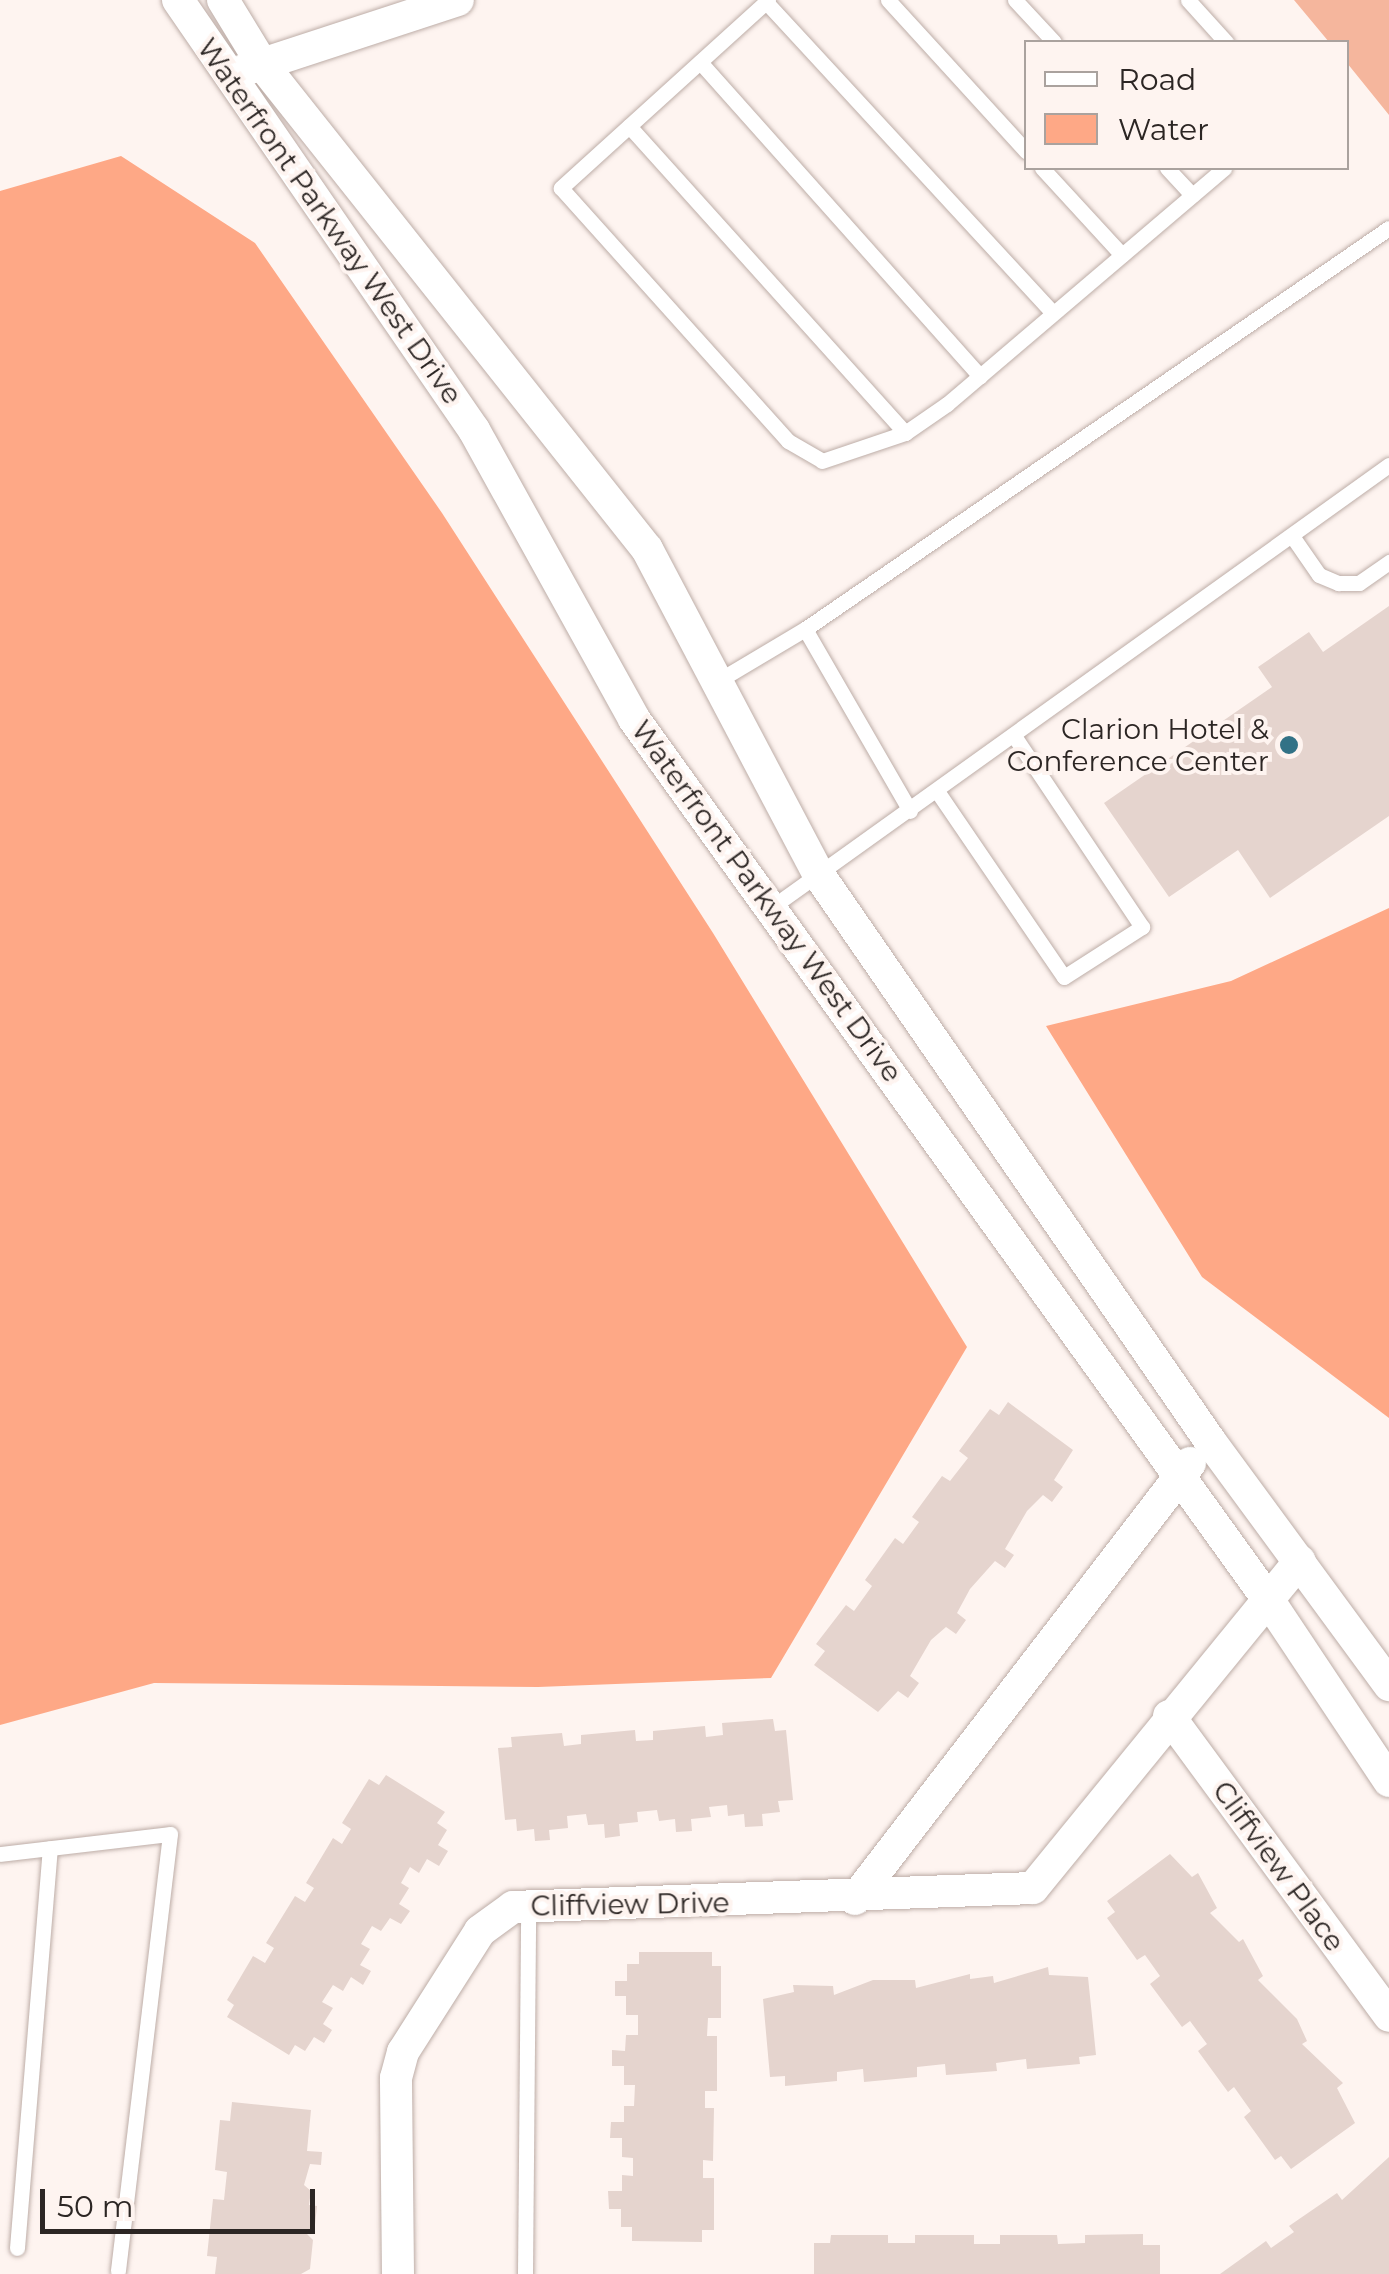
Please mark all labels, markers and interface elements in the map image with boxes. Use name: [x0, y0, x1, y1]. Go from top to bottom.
street label: Waterfront Parkway West Drive: [190, 32, 470, 410]
legend: [1024, 40, 1349, 170]
text: Road: [1118, 61, 1196, 98]
text: Water: [1118, 111, 1209, 148]
place label: Clarion Hotel & Conference Center: [1007, 712, 1269, 778]
street label: Waterfront Parkway West Drive: [625, 714, 909, 1088]
marker: Clarion Hotel & Conference Center: [1278, 734, 1300, 756]
street label: Cliffview Place: [1206, 1774, 1352, 1958]
street label: Cliffview Drive: [530, 1885, 730, 1923]
scale bar: [45, 2169, 320, 2231]
text: 50 m: [57, 2188, 134, 2225]

